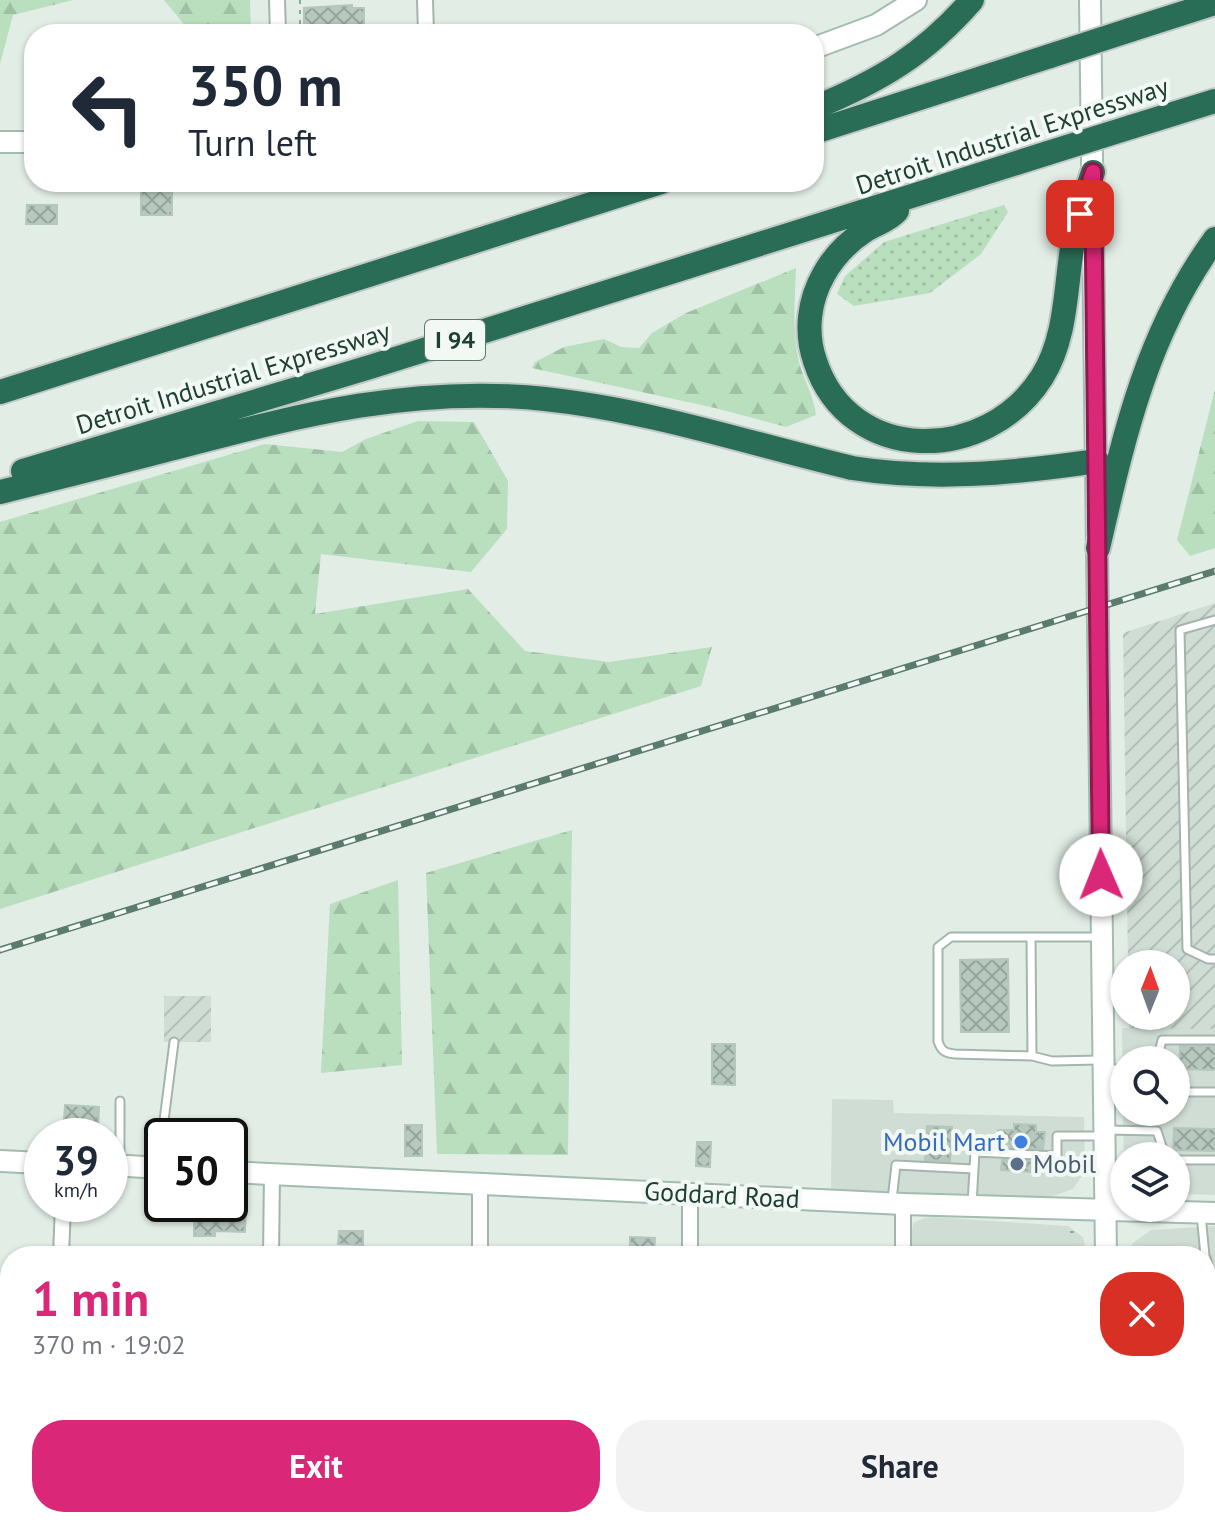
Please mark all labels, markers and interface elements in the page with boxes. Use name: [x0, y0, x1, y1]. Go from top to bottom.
text: 350 m: [188, 49, 343, 121]
icon: left: [56, 56, 160, 160]
street label: Detroit Industrial Expressway: [851, 69, 1172, 202]
text: Turn left: [188, 119, 317, 166]
pin: [1046, 180, 1114, 248]
icon: arrive: [1058, 192, 1102, 236]
street label: Detroit Industrial Expressway: [72, 314, 394, 441]
road number: I 94: [425, 320, 485, 360]
position arrow: [1059, 833, 1143, 917]
north arrow: [1110, 950, 1190, 1030]
map controls: [1110, 950, 1190, 1222]
button: search: [1110, 1046, 1190, 1126]
speed limit sign: 50: [144, 1118, 248, 1222]
place label: Mobil Mart: [883, 1125, 1005, 1158]
marker: Mobil Mart: [1012, 1133, 1030, 1151]
text: 39: [53, 1134, 99, 1186]
button: layers: [1110, 1142, 1190, 1222]
place label: Mobil: [1033, 1147, 1097, 1180]
marker: Mobil: [1008, 1155, 1026, 1173]
street label: Goddard Road: [643, 1174, 801, 1215]
text: km/h: [54, 1177, 98, 1203]
text: 1 min: [32, 1267, 149, 1329]
button: close: [1100, 1272, 1184, 1356]
text: 370 m · 19:02: [32, 1328, 186, 1361]
button: Exit: [32, 1420, 600, 1512]
button: Share: [616, 1420, 1184, 1512]

